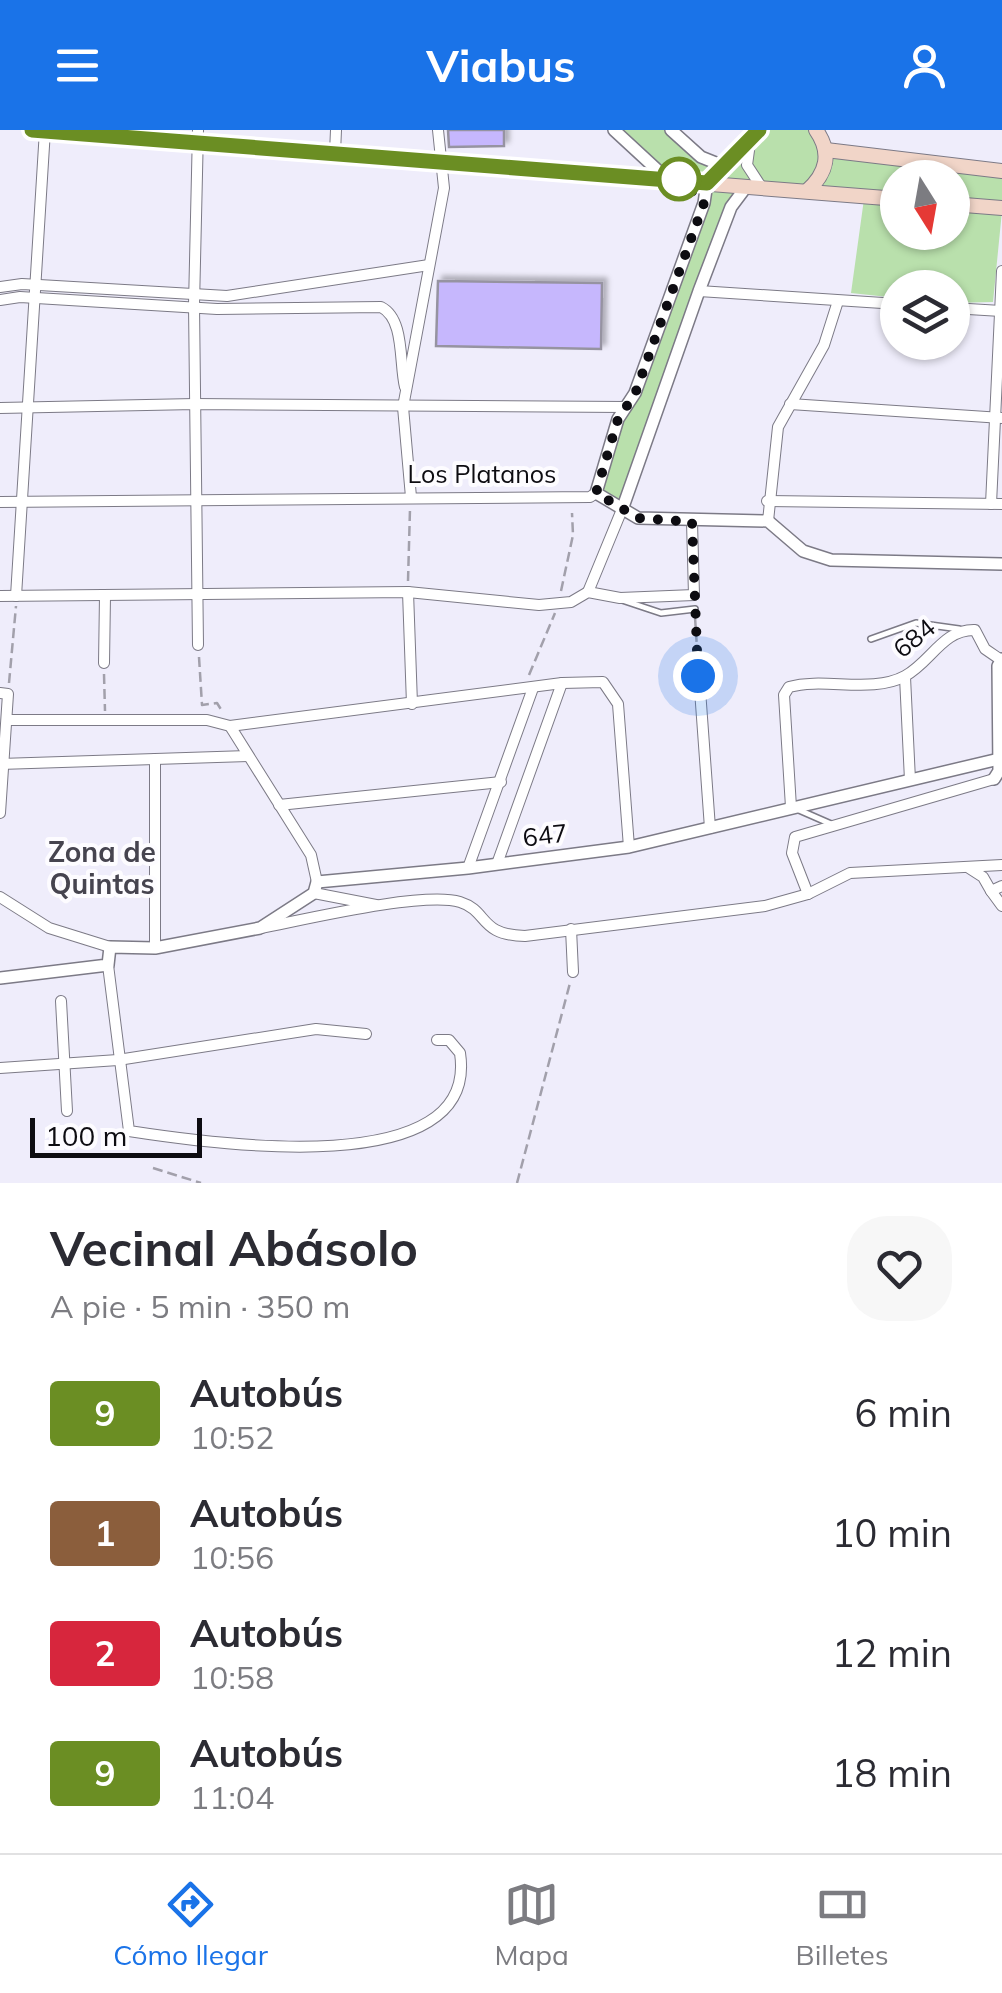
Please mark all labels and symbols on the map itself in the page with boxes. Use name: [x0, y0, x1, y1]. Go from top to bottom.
unlabelled marker: [658, 158, 700, 200]
north arrow: [880, 160, 970, 250]
street label: Los Platanos: [407, 458, 557, 489]
street label: 684: [886, 611, 941, 664]
your location: [673, 651, 723, 701]
street label: 647: [521, 816, 569, 853]
district label: Zona de Quintas: [48, 834, 156, 901]
scale bar: [30, 1113, 202, 1158]

